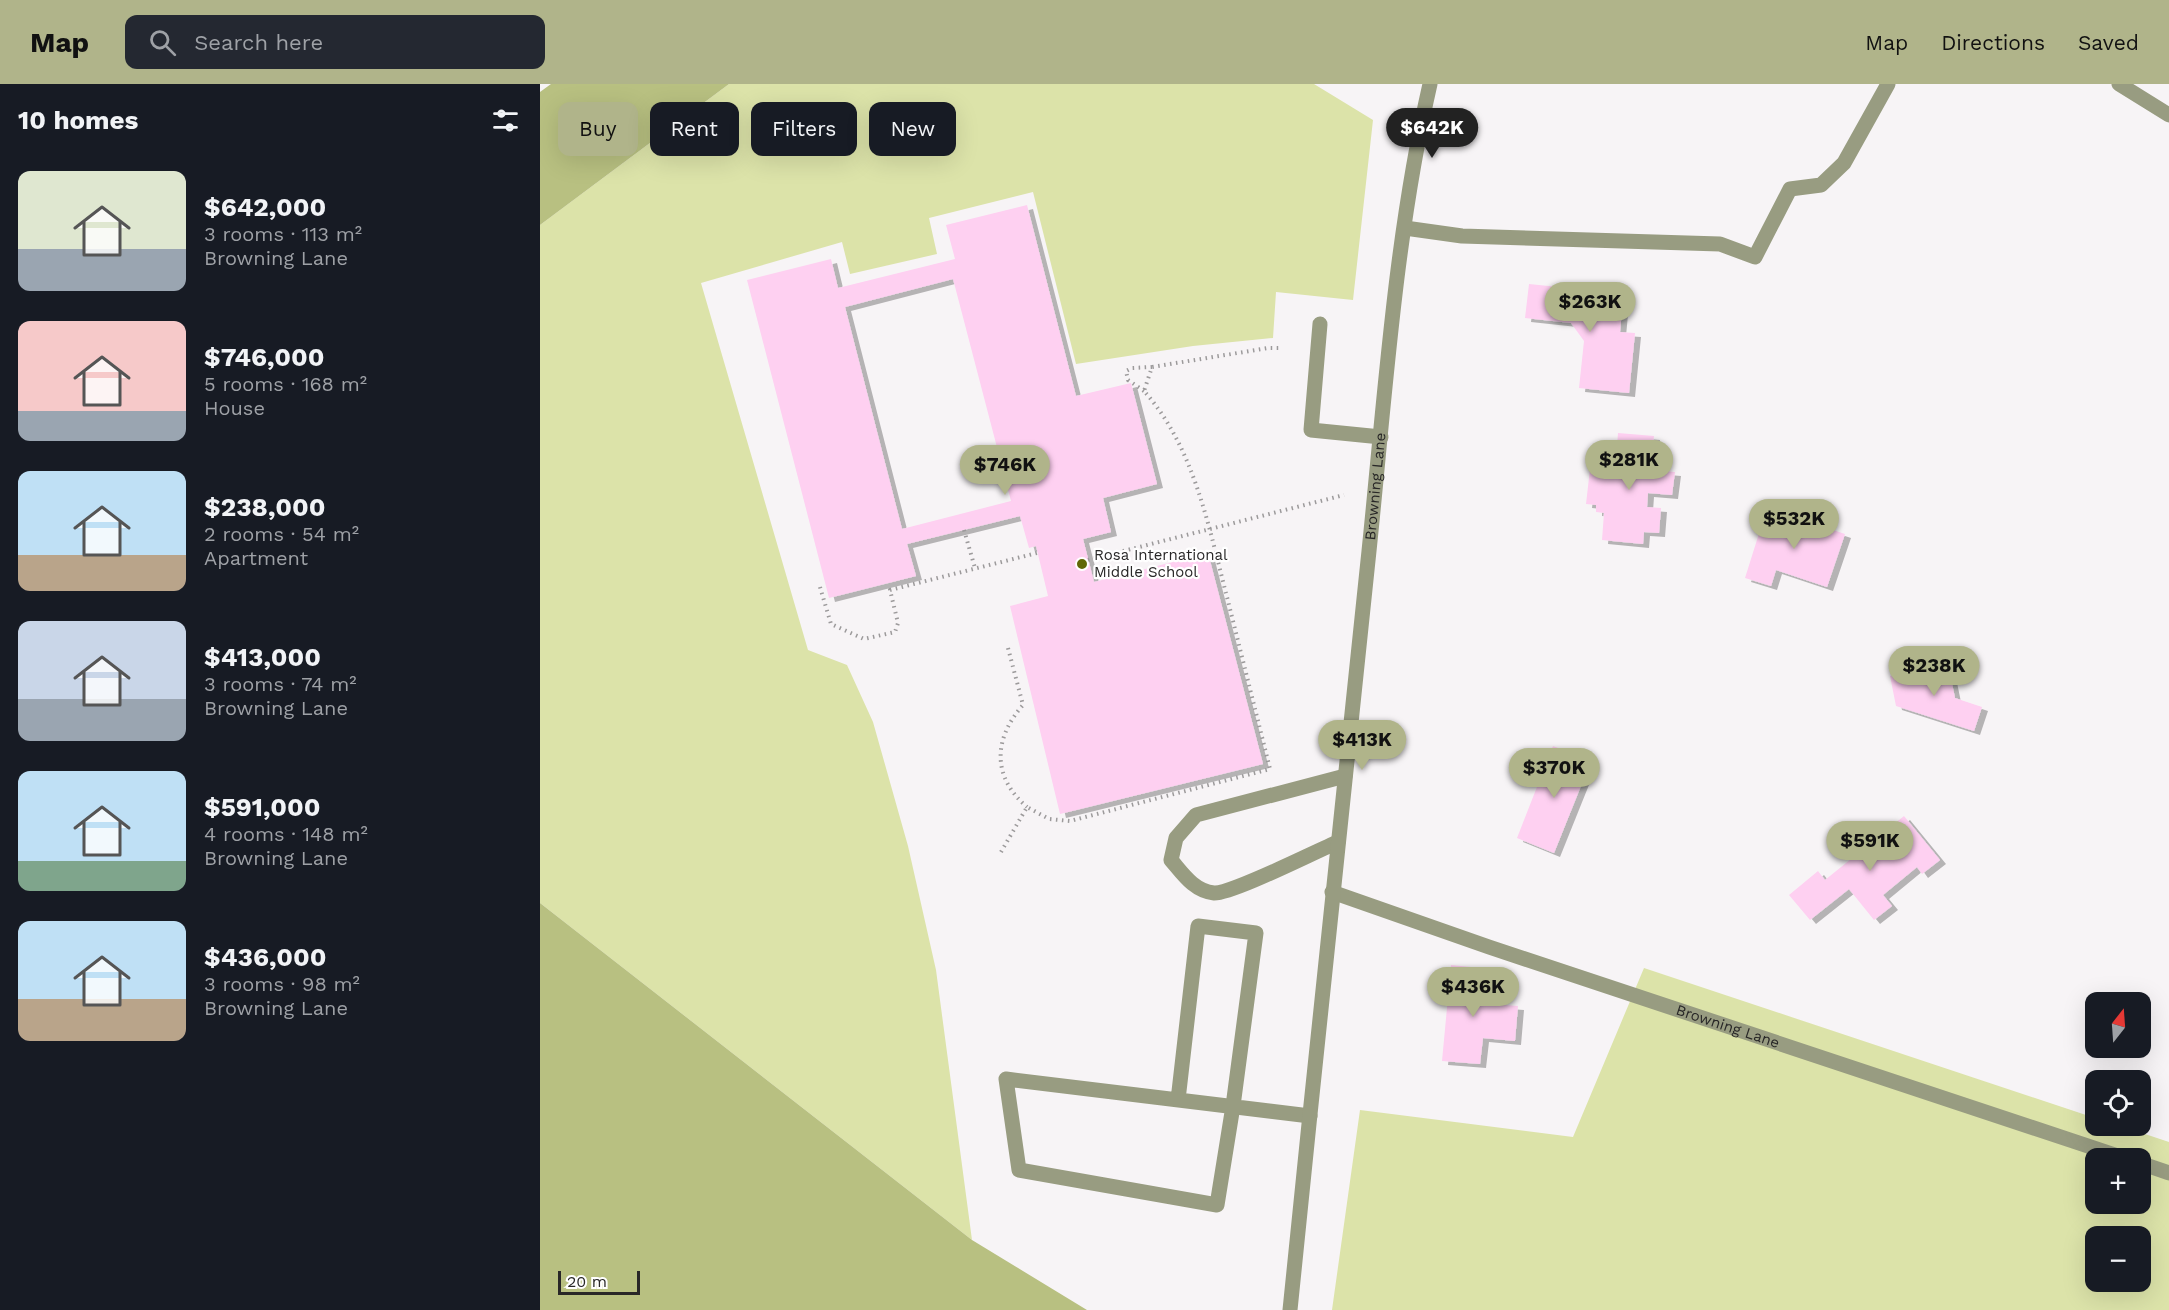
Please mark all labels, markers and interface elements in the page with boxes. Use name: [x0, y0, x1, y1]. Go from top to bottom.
search box: [125, 15, 545, 69]
text: Map: [30, 26, 89, 59]
icon: search: [146, 26, 179, 59]
text: Search here: [194, 30, 323, 55]
text: Map: [1865, 30, 1908, 55]
text: Directions: [1941, 30, 2045, 55]
text: Saved: [2078, 30, 2139, 55]
chip: Buy: [558, 102, 638, 156]
chip: Rent: [650, 102, 739, 156]
chip: Filters: [751, 102, 857, 156]
chip: New: [869, 102, 956, 156]
icon: filters: [489, 104, 522, 137]
text: 10 homes: [18, 105, 138, 135]
pin: $642K: [1390, 108, 1474, 159]
text: $642K: [1400, 115, 1464, 139]
text: $642,000: [204, 192, 326, 222]
icon: home: [66, 195, 138, 267]
text: 3 rooms · 113 m²: [204, 222, 362, 246]
text: Browning Lane: [204, 246, 348, 270]
pin: $263K: [1548, 282, 1632, 333]
text: $263K: [1559, 289, 1621, 313]
text: $746,000: [204, 342, 325, 372]
icon: home: [66, 345, 138, 417]
text: 5 rooms · 168 m²: [204, 372, 367, 396]
text: House: [204, 396, 265, 420]
street label: Browning Lane: [1361, 432, 1389, 541]
pin: $281K: [1587, 440, 1671, 491]
pin: $746K: [963, 445, 1047, 496]
text: $281K: [1599, 447, 1659, 471]
text: $746K: [974, 452, 1036, 476]
text: $238,000: [204, 492, 325, 522]
icon: home: [66, 495, 138, 567]
pin: $532K: [1752, 499, 1836, 550]
text: $532K: [1763, 506, 1825, 530]
text: 2 rooms · 54 m²: [204, 522, 359, 546]
text: Apartment: [204, 546, 308, 570]
place label: Rosa International Middle School: [1094, 546, 1228, 581]
marker: Rosa International Middle School: [1075, 557, 1089, 571]
text: $413,000: [204, 642, 321, 672]
icon: home: [66, 645, 138, 717]
pin: $238K: [1892, 646, 1976, 697]
text: $238K: [1903, 653, 1966, 677]
text: 3 rooms · 74 m²: [204, 672, 357, 696]
text: Browning Lane: [204, 696, 348, 720]
pin: $413K: [1320, 720, 1404, 771]
text: $413K: [1332, 727, 1392, 751]
pin: $370K: [1512, 748, 1596, 799]
text: $370K: [1523, 755, 1585, 779]
text: $591,000: [204, 792, 321, 822]
icon: home: [66, 795, 138, 867]
pin: $591K: [1828, 821, 1912, 872]
text: 4 rooms · 148 m²: [204, 822, 368, 846]
text: $591K: [1840, 828, 1900, 852]
text: Browning Lane: [204, 846, 348, 870]
text: $436,000: [204, 942, 326, 972]
icon: home: [66, 945, 138, 1017]
pin: $436K: [1431, 967, 1515, 1018]
text: 3 rooms · 98 m²: [204, 972, 360, 996]
text: $436K: [1441, 974, 1505, 998]
north arrow: [2085, 992, 2151, 1058]
map controls: [2085, 992, 2151, 1292]
text: Browning Lane: [204, 996, 348, 1020]
street label: Browning Lane: [1674, 1001, 1782, 1052]
button: locate: [2085, 1070, 2151, 1136]
button: +: [2085, 1148, 2151, 1214]
button: −: [2085, 1226, 2151, 1292]
scale bar: [558, 1268, 640, 1296]
text: 20 m: [567, 1272, 607, 1291]

